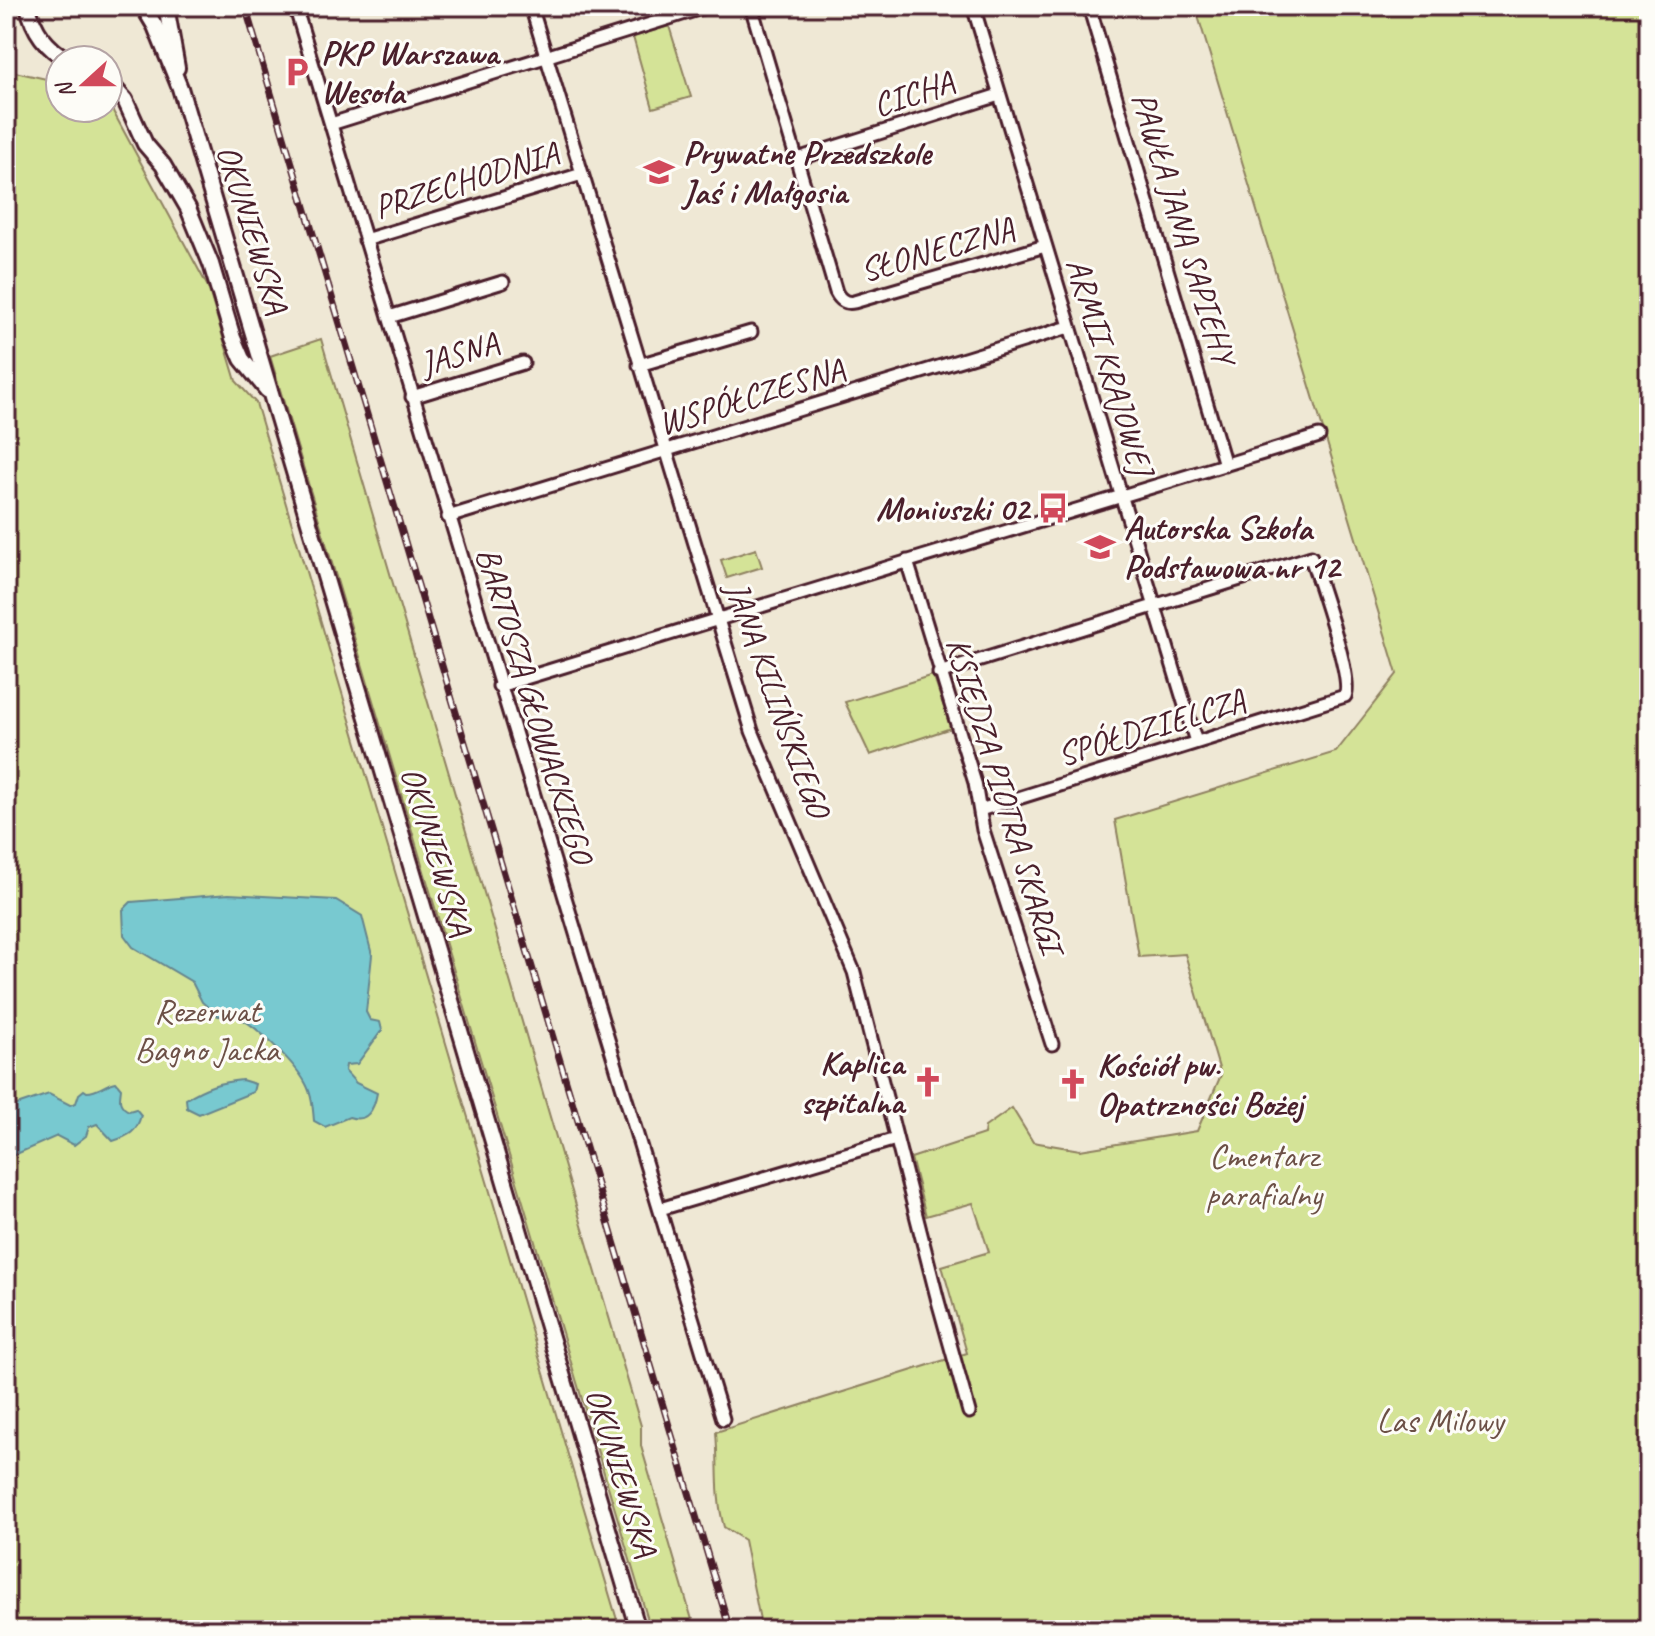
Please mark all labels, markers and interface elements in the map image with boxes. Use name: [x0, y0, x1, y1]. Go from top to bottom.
place label: PKP Warszawa Wesoła: [321, 31, 501, 113]
north arrow: [44, 44, 124, 124]
parking icon: PKP Warszawa Wesoła: [280, 55, 314, 89]
street label: CICHA: [867, 60, 960, 126]
text: N: [50, 76, 82, 102]
street label: PAWŁA JANA SAPIEHY: [1122, 87, 1247, 374]
street label: PRZECHODNIA: [369, 131, 565, 228]
place label: Prywatne Przedszkole Jaś i Małgosia: [681, 131, 934, 213]
street label: OKUNIEWSKA: [207, 140, 299, 319]
school or university icon: Prywatne Przedszkole Jaś i Małgosia: [642, 155, 676, 189]
street label: SŁONECZNA: [855, 206, 1020, 291]
street label: ARMII KRAJOWEJ: [1057, 253, 1165, 485]
street label: JASNA: [413, 321, 504, 386]
street label: WSPÓŁCZESNA: [653, 347, 850, 445]
place label: Moniuszki 02: [876, 487, 1032, 530]
bus stop icon: Moniuszki 02: [1036, 491, 1070, 525]
place label: Autorska Szkoła Podstawowa nr 12: [1124, 506, 1342, 588]
school or university icon: Autorska Szkoła Podstawowa nr 12: [1083, 530, 1117, 564]
street label: BARTOSZA GŁOWACKIEGO: [467, 542, 604, 871]
street label: JANA KILIŃSKIEGO: [715, 574, 842, 826]
street label: KSIĘDZA PIOTRA SKARGI: [937, 632, 1075, 964]
street label: SPÓŁDZIELCZA: [1052, 678, 1251, 776]
street label: OKUNIEWSKA: [391, 762, 483, 941]
park label: Rezerwat Bagno Jacka: [135, 989, 281, 1071]
place label: Kaplica szpitalna: [801, 1041, 907, 1123]
place label: Kościół pw. Opatrzności Bożej: [1097, 1043, 1307, 1125]
church icon: Kaplica szpitalna: [911, 1065, 945, 1099]
church icon: Kościół pw. Opatrzności Bożej: [1056, 1067, 1090, 1101]
park label: Cmentarz parafialny: [1206, 1134, 1324, 1216]
street label: OKUNIEWSKA: [576, 1383, 668, 1562]
park label: Las Milowy: [1377, 1399, 1506, 1442]

